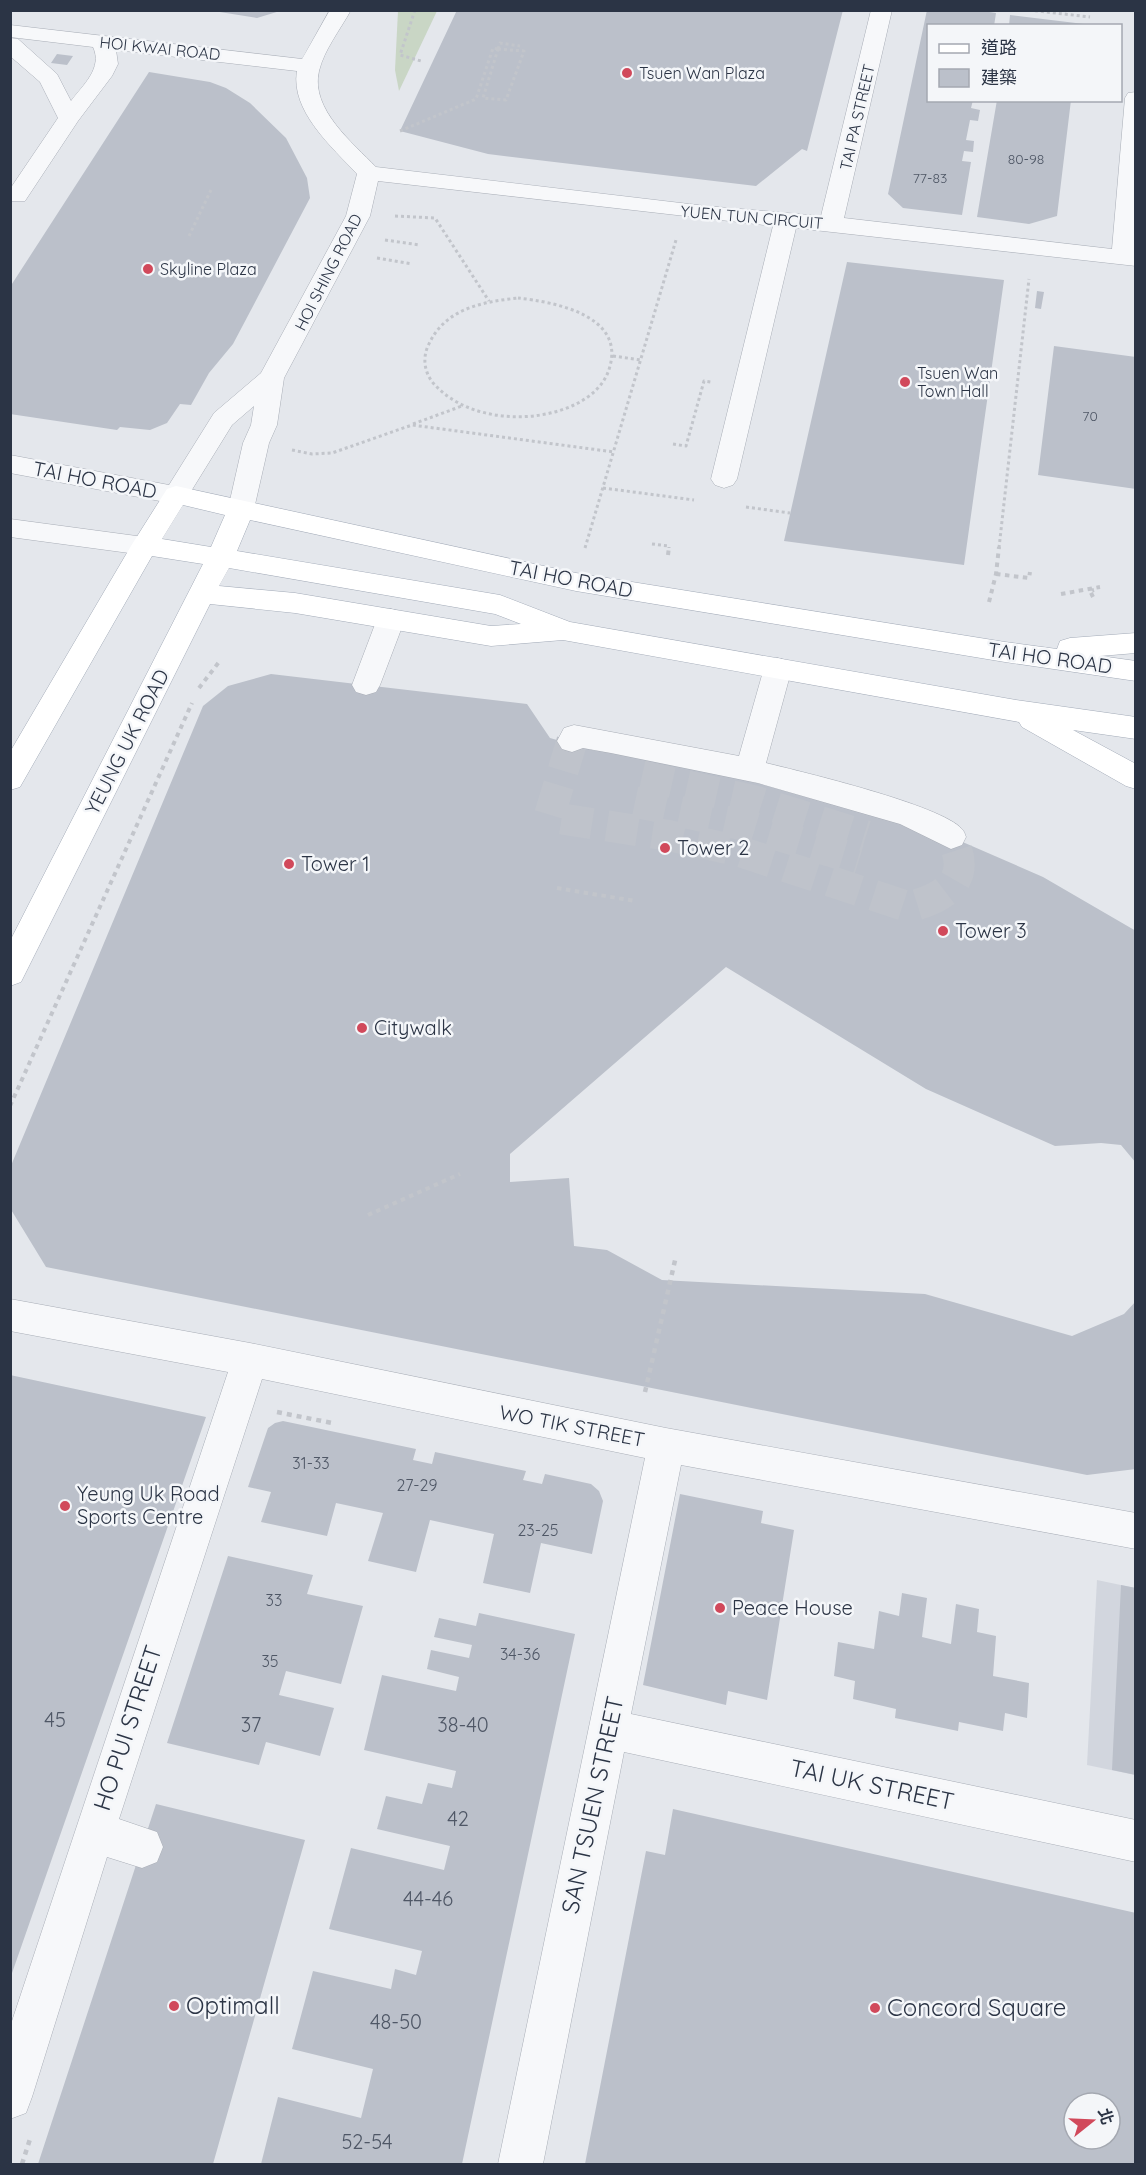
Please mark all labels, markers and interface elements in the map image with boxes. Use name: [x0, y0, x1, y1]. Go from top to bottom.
legend: [927, 24, 1122, 102]
street label: HOI KWAI ROAD: [99, 32, 221, 64]
text: 道路: [981, 36, 1017, 59]
street label: TAI PA STREET: [835, 62, 879, 172]
place label: Tsuen Wan Plaza: [639, 63, 765, 83]
marker: Tsuen Wan Plaza: [620, 66, 634, 80]
text: 建築: [981, 66, 1017, 89]
house number: 80-98: [1008, 150, 1044, 168]
house number: 77-83: [913, 169, 947, 187]
street label: YUEN TUN CIRCUIT: [680, 201, 824, 233]
street label: HOI SHING ROAD: [290, 210, 366, 334]
place label: Skyline Plaza: [160, 259, 257, 279]
marker: Skyline Plaza: [141, 262, 155, 276]
place label: Tsuen Wan Town Hall: [917, 363, 998, 401]
marker: Tsuen Wan Town Hall: [898, 375, 912, 389]
house number: 70: [1082, 407, 1098, 425]
street label: TAI HO ROAD: [31, 455, 159, 504]
street label: TAI HO ROAD: [507, 554, 635, 603]
street label: TAI HO ROAD: [986, 636, 1114, 679]
street label: YEUNG UK ROAD: [79, 665, 174, 819]
place label: Tower 2: [677, 835, 749, 860]
marker: Tower 2: [658, 841, 672, 855]
place label: Tower 1: [301, 851, 370, 876]
marker: Tower 1: [282, 857, 296, 871]
place label: Tower 3: [955, 918, 1027, 943]
marker: Tower 3: [936, 924, 950, 938]
place label: Citywalk: [374, 1015, 452, 1040]
marker: Citywalk: [355, 1021, 369, 1035]
street label: WO TIK STREET: [497, 1399, 647, 1452]
house number: 31-33: [292, 1453, 330, 1473]
house number: 27-29: [397, 1475, 437, 1495]
place label: Yeung Uk Road Sports Centre: [77, 1481, 220, 1529]
marker: Yeung Uk Road Sports Centre: [58, 1499, 72, 1513]
house number: 23-25: [517, 1520, 559, 1540]
house number: 33: [266, 1590, 282, 1610]
place label: Peace House: [732, 1595, 853, 1620]
marker: Peace House: [713, 1601, 727, 1615]
street label: HO PUI STREET: [86, 1641, 168, 1814]
house number: 34-36: [500, 1644, 540, 1664]
house number: 35: [261, 1651, 279, 1671]
street label: SAN TSUEN STREET: [554, 1693, 630, 1916]
house number: 45: [44, 1707, 66, 1732]
house number: 37: [241, 1712, 261, 1737]
house number: 38-40: [437, 1712, 489, 1737]
street label: TAI UK STREET: [787, 1752, 957, 1816]
house number: 42: [447, 1806, 469, 1831]
house number: 44-46: [403, 1886, 453, 1911]
place label: Optimall: [186, 1990, 280, 2020]
place label: Concord Square: [887, 1992, 1066, 2022]
marker: Optimall: [167, 1999, 181, 2013]
marker: Concord Square: [868, 2001, 882, 2015]
house number: 48-50: [370, 2009, 422, 2034]
north arrow: [1062, 2091, 1122, 2151]
text: 北: [1094, 2106, 1118, 2127]
house number: 52-54: [341, 2129, 393, 2154]

